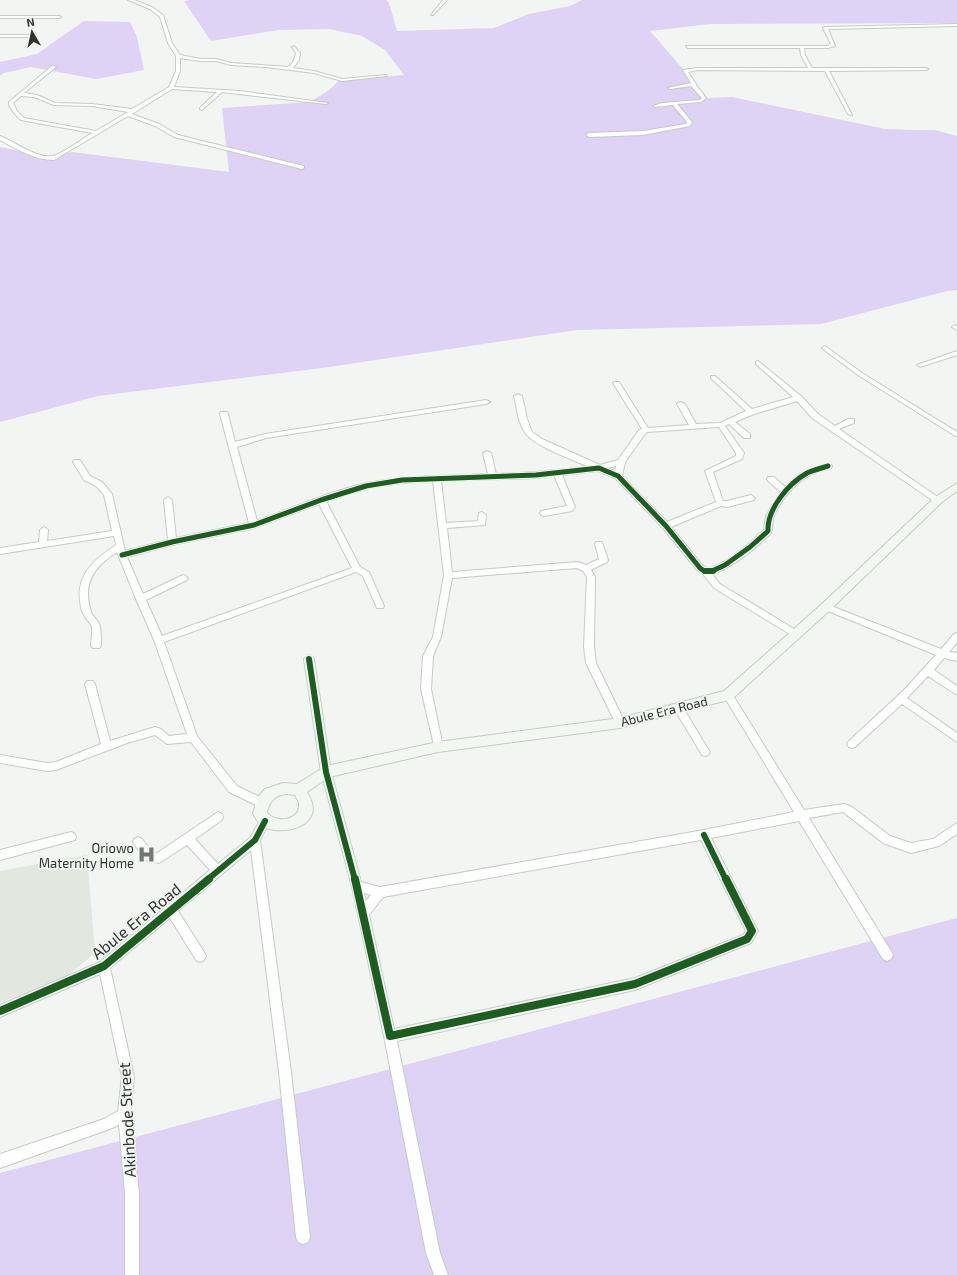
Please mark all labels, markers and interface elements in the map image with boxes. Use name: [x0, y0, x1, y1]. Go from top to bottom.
north arrow: [12, 12, 52, 52]
text: N: [25, 15, 35, 29]
street label: Abule Era Road: [619, 692, 709, 730]
place label: Oriowo Maternity Home: [39, 840, 134, 871]
hospital icon: Oriowo Maternity Home: [137, 845, 157, 865]
street label: Abule Era Road: [87, 879, 184, 963]
street label: Akinbode Street: [114, 1062, 139, 1178]

